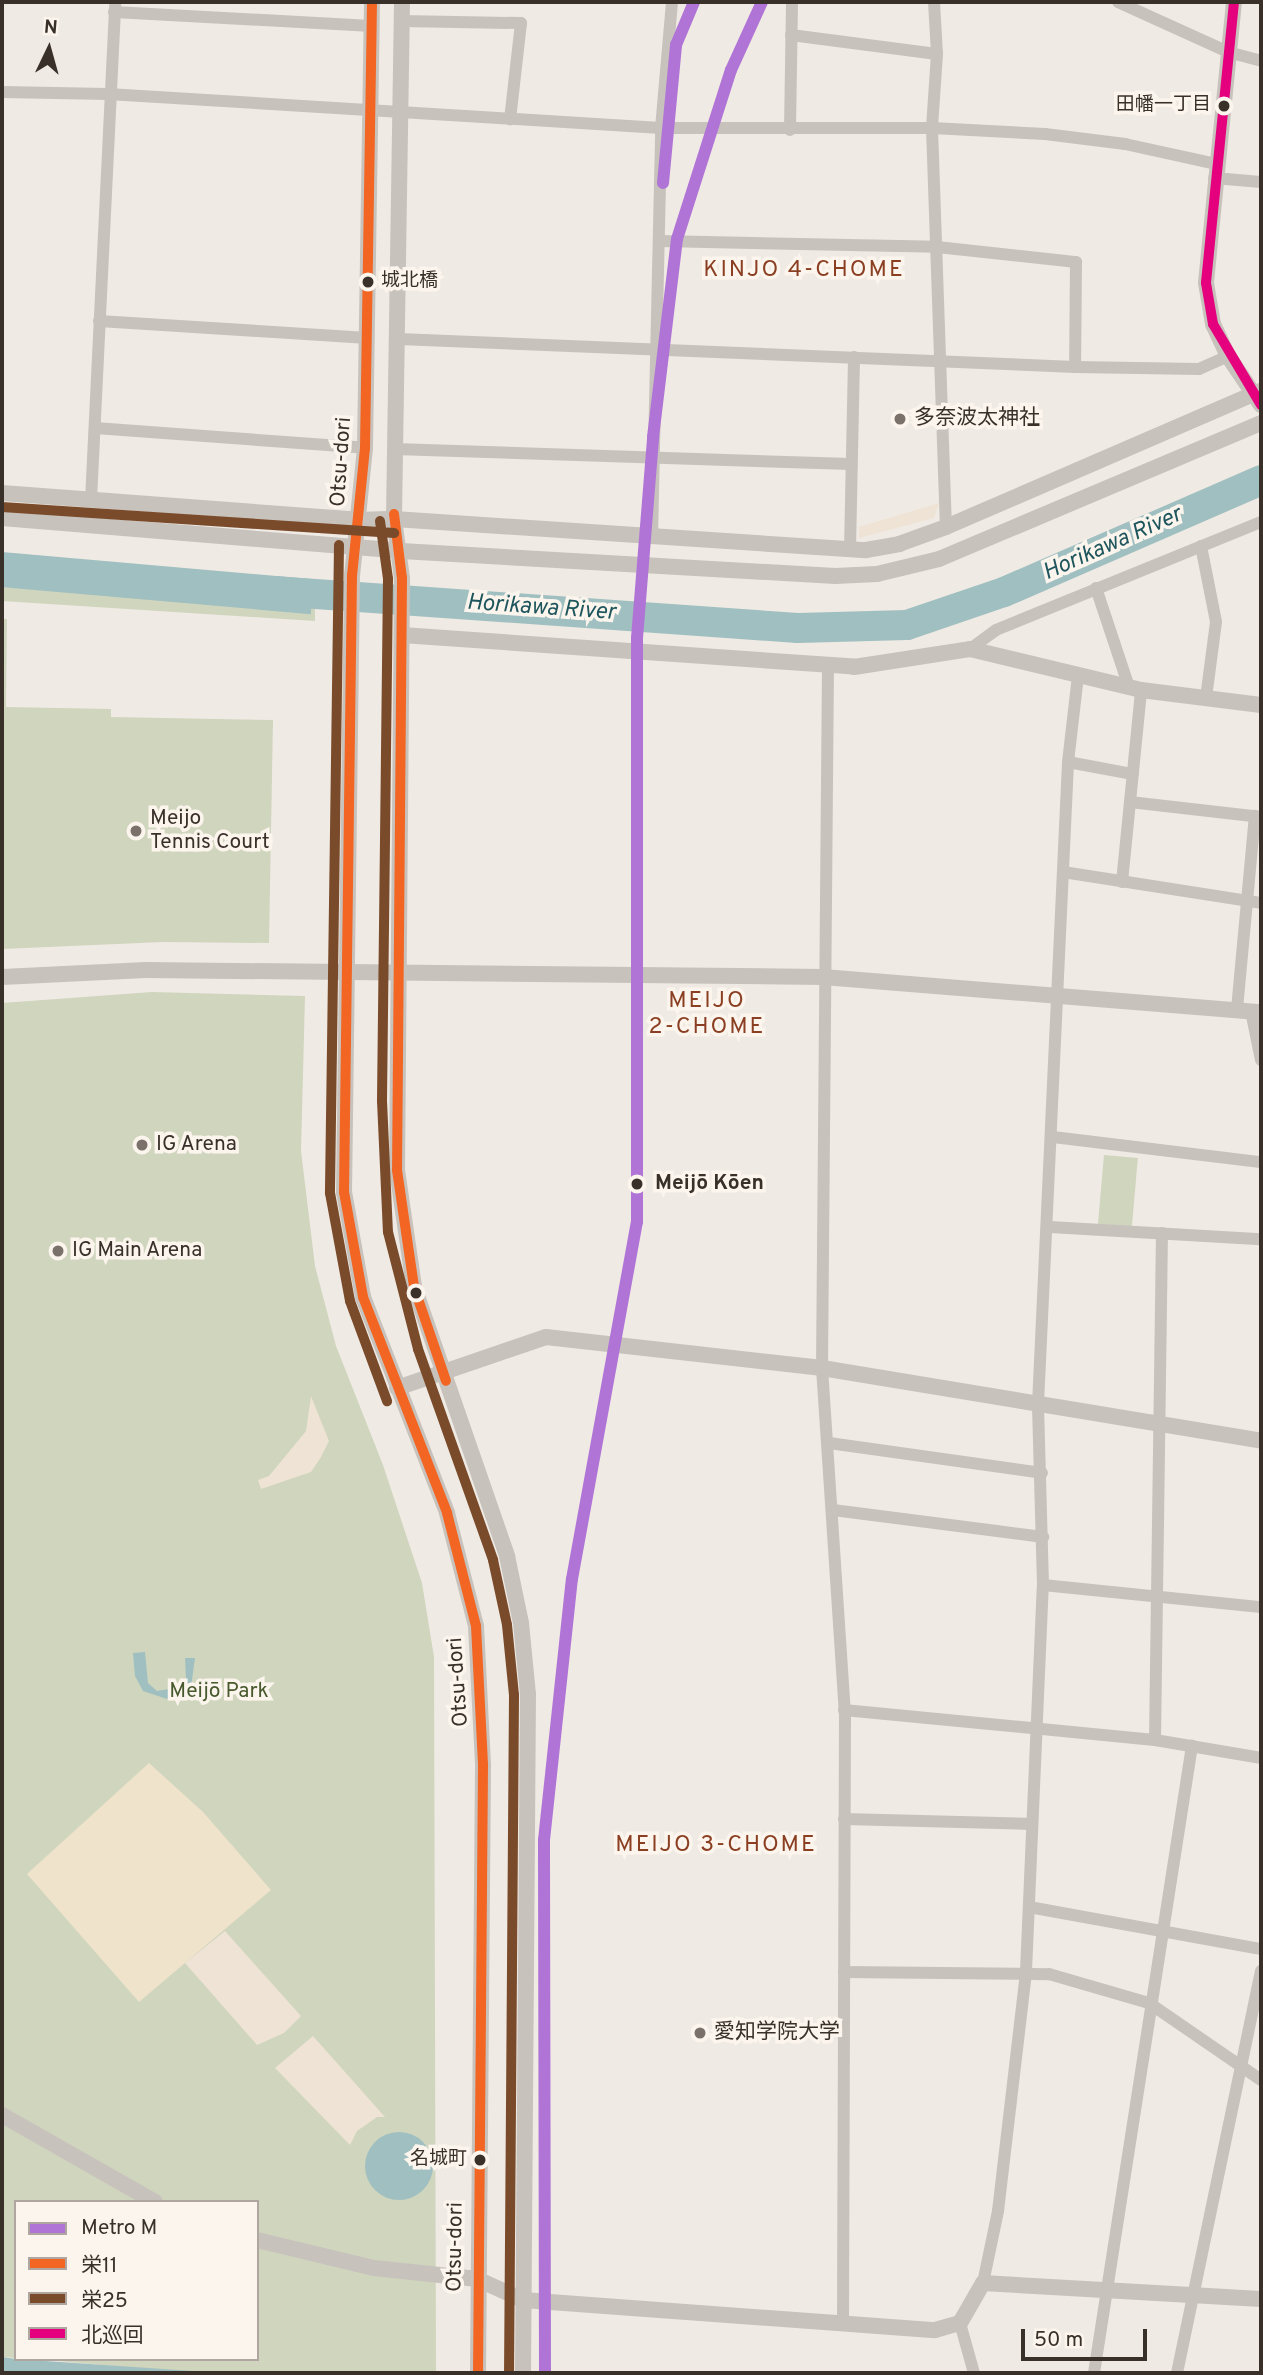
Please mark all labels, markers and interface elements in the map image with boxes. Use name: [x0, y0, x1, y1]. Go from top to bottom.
north arrow: [14, 14, 84, 84]
text: N: [43, 16, 59, 41]
place label: 田幡一丁目: [1116, 95, 1211, 117]
marker: 田幡一丁目: [1217, 99, 1231, 113]
district label: KINJO 4-CHOME: [705, 257, 903, 285]
place label: 城北橋: [381, 271, 438, 293]
marker: 城北橋: [361, 275, 375, 289]
place label: 多奈波太神社: [914, 406, 1040, 432]
marker: 多奈波太神社: [892, 411, 908, 427]
street label: Otsu-dori: [326, 416, 358, 508]
water label: Horikawa River: [1039, 502, 1187, 588]
water label: Horikawa River: [466, 590, 616, 628]
place label: Meijo Tennis Court: [150, 806, 270, 856]
marker: Meijo Tennis Court: [128, 823, 144, 839]
district label: MEIJO 2-CHOME: [649, 988, 765, 1042]
place label: IG Arena: [156, 1132, 238, 1158]
marker: IG Arena: [134, 1137, 150, 1153]
place label: Meijō Kōen: [655, 1171, 764, 1197]
marker: Meijō Kōen: [625, 1172, 649, 1196]
place label: IG Main Arena: [72, 1238, 203, 1264]
marker: IG Main Arena: [50, 1243, 66, 1259]
unlabelled marker: [409, 1286, 423, 1300]
street label: Otsu-dori: [443, 1636, 475, 1728]
park label: Meijō Park: [169, 1679, 269, 1705]
district label: MEIJO 3-CHOME: [617, 1832, 815, 1860]
place label: 愛知学院大学: [714, 2020, 840, 2046]
marker: 愛知学院大学: [692, 2025, 708, 2041]
place label: 名城町: [410, 2149, 467, 2171]
marker: 名城町: [473, 2153, 487, 2167]
legend: [14, 2200, 259, 2361]
street label: Otsu-dori: [443, 2202, 469, 2292]
text: Metro M: [81, 2215, 157, 2242]
text: 栄11: [81, 2253, 118, 2280]
text: 栄25: [81, 2288, 128, 2315]
scale bar: [1025, 2316, 1151, 2360]
text: 北巡回: [81, 2323, 144, 2350]
text: 50 m: [1034, 2327, 1083, 2354]

